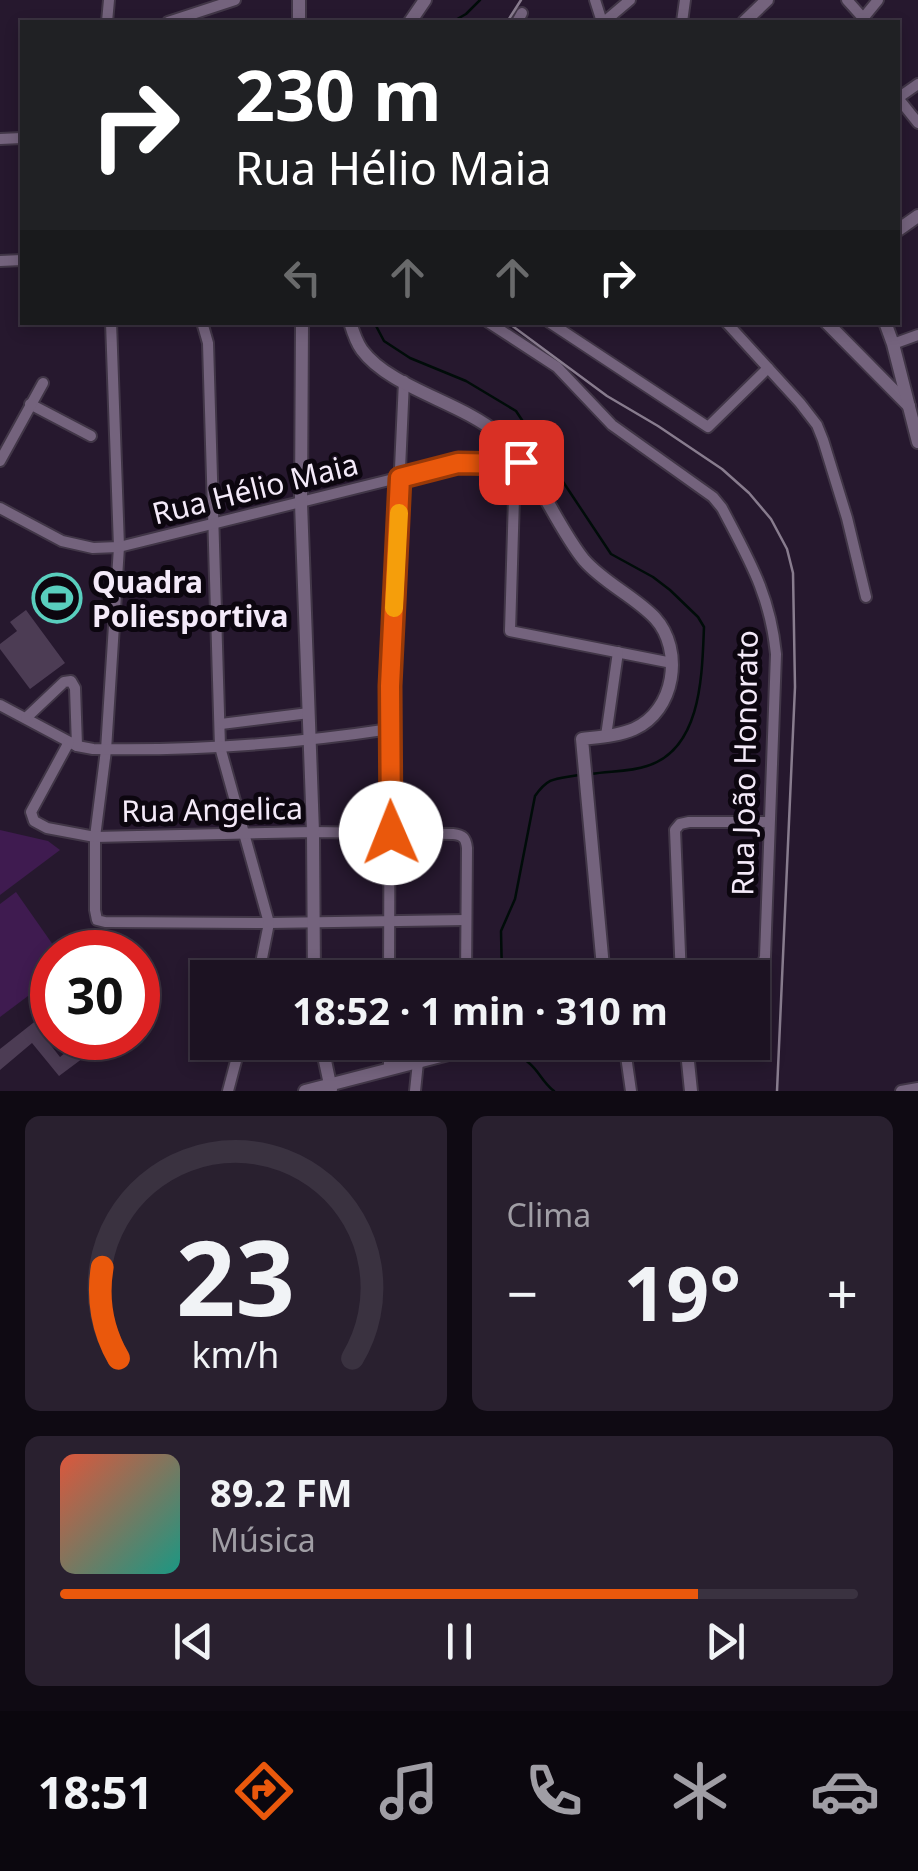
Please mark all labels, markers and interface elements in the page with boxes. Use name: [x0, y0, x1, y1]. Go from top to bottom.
text: 230 m: [235, 46, 442, 142]
icon: right: [70, 60, 200, 190]
text: Rua Hélio Maia: [235, 137, 552, 198]
icon: left: [275, 250, 330, 305]
icon: ahead: [380, 250, 435, 305]
icon: ahead: [485, 250, 540, 305]
icon: right: [590, 250, 645, 305]
pin: [479, 420, 564, 505]
icon: arrive: [494, 435, 549, 490]
street label: Rua Hélio Maia: [148, 443, 362, 533]
place label: Quadra Poliesportiva: [92, 561, 288, 636]
sports icon: Quadra Poliesportiva: [31, 572, 83, 624]
street label: Rua João Honorato: [721, 630, 767, 896]
position arrow: [339, 781, 443, 885]
street label: Rua Angelica: [121, 787, 303, 831]
speed limit sign: 30: [30, 930, 160, 1060]
text: 18:52 · 1 min · 310 m: [292, 984, 668, 1036]
text: Clima: [507, 1193, 591, 1236]
text: 23: [176, 1205, 295, 1346]
text: 19°: [623, 1241, 741, 1343]
text: −: [507, 1255, 538, 1330]
text: +: [827, 1255, 858, 1330]
text: km/h: [192, 1330, 280, 1378]
text: 89.2 FM: [210, 1466, 352, 1518]
text: Música: [210, 1518, 316, 1561]
icon: previous: [166, 1614, 221, 1669]
icon: pause: [432, 1614, 487, 1669]
icon: next: [698, 1614, 753, 1669]
icon: directions: [229, 1756, 299, 1826]
icon: music: [374, 1756, 444, 1826]
icon: phone: [519, 1756, 589, 1826]
icon: climate: [665, 1756, 735, 1826]
icon: car: [810, 1756, 880, 1826]
text: 18:51: [38, 1761, 153, 1822]

